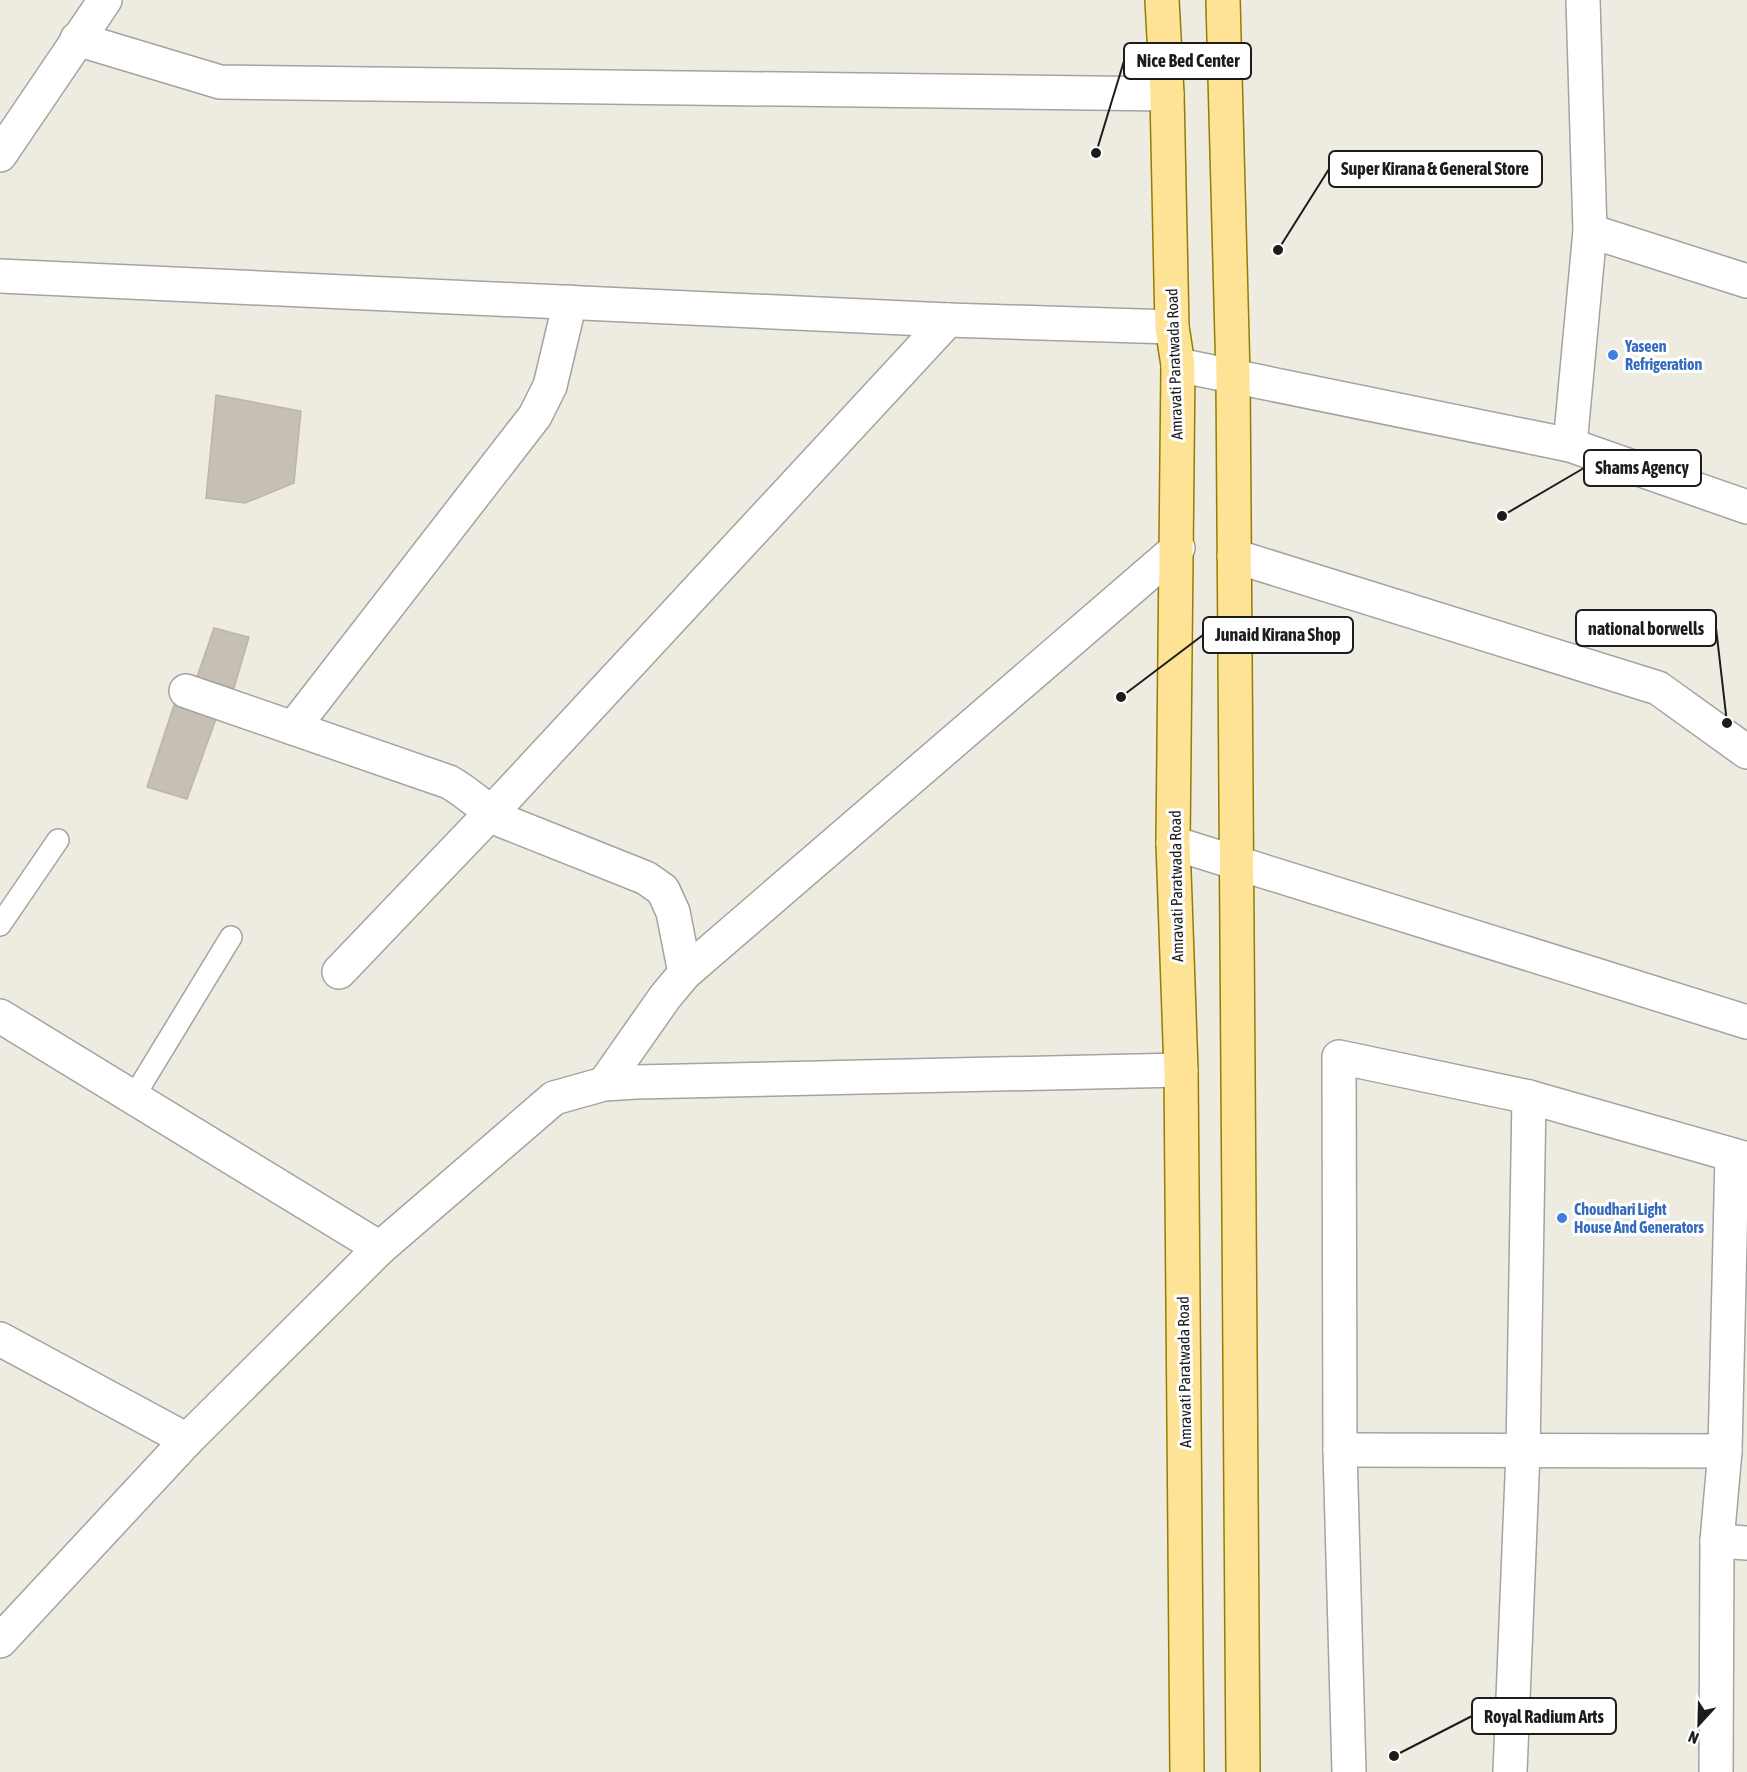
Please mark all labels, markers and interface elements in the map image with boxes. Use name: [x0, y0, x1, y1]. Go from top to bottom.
callout: Nice Bed Center: [1124, 43, 1251, 79]
text: Nice Bed Center: [1136, 50, 1240, 71]
callout: Super Kirana & General Store: [1329, 151, 1542, 187]
text: Super Kirana & General Store: [1341, 158, 1529, 179]
street label: Amravati Paratwada Road: [1162, 288, 1186, 440]
place label: Yaseen Refrigeration: [1624, 337, 1703, 373]
marker: Yaseen Refrigeration: [1606, 348, 1620, 362]
callout: Shams Agency: [1584, 450, 1701, 486]
text: Shams Agency: [1595, 457, 1689, 478]
callout: national borwells: [1576, 610, 1716, 646]
callout: Junaid Kirana Shop: [1203, 617, 1353, 653]
text: national borwells: [1588, 618, 1705, 639]
text: Junaid Kirana Shop: [1214, 624, 1341, 645]
street label: Amravati Paratwada Road: [1166, 810, 1186, 962]
place label: Choudhari Light House And Generators: [1574, 1200, 1704, 1236]
marker: Choudhari Light House And Generators: [1555, 1211, 1569, 1225]
street label: Amravati Paratwada Road: [1174, 1296, 1194, 1448]
north arrow: [1669, 1694, 1729, 1754]
callout: Royal Radium Arts: [1472, 1698, 1616, 1734]
text: Royal Radium Arts: [1484, 1706, 1605, 1727]
text: N: [1686, 1728, 1701, 1748]

